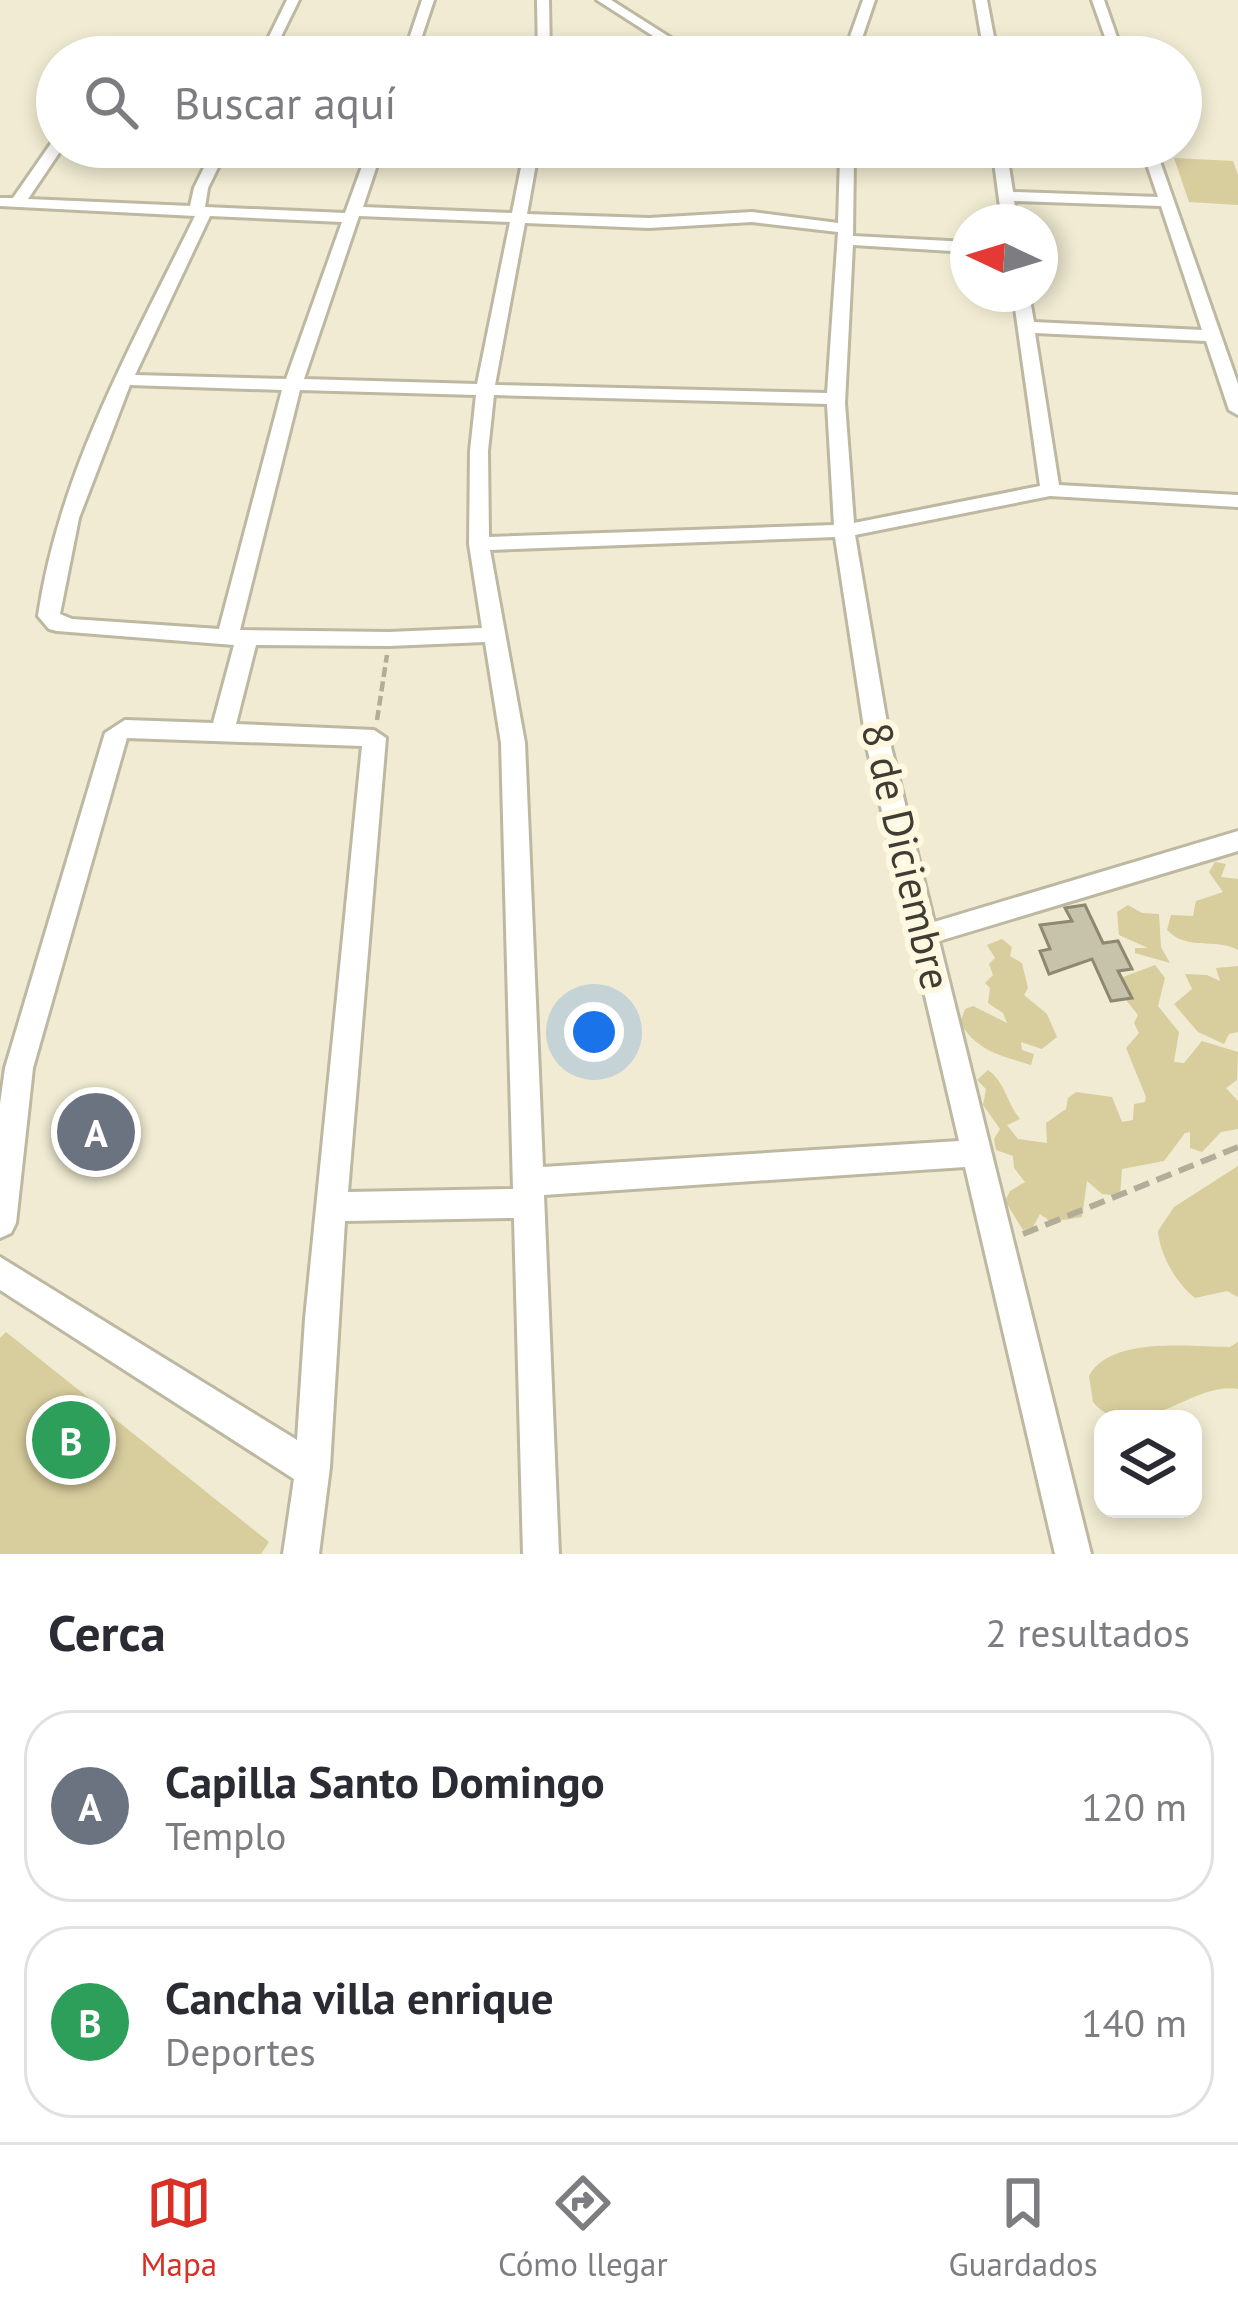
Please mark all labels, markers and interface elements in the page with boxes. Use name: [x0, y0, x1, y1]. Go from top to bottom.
search box: [36, 36, 1202, 168]
icon: search: [78, 69, 144, 135]
text: Buscar aquí: [174, 73, 396, 131]
north arrow: [950, 204, 1058, 312]
street label: 8 de Diciembre: [850, 717, 964, 995]
your location: [564, 1002, 624, 1062]
pin: A: [57, 1087, 135, 1177]
pin: B: [32, 1395, 110, 1485]
map controls: [1094, 1410, 1202, 1518]
button: layers: [1094, 1410, 1202, 1518]
text: Cerca: [48, 1599, 166, 1665]
text: 2 resultados: [986, 1607, 1190, 1658]
text: Capilla Santo Domingo: [165, 1752, 605, 1810]
text: A: [78, 1781, 102, 1832]
text: 120 m: [1081, 1781, 1187, 1832]
text: Templo: [165, 1810, 287, 1861]
text: Cancha villa enrique: [165, 1968, 554, 2026]
text: B: [78, 1997, 102, 2048]
text: 140 m: [1081, 1997, 1187, 2048]
text: Deportes: [165, 2026, 316, 2077]
tab: Mapa: [140, 2170, 217, 2285]
tab: Cómo llegar: [498, 2170, 668, 2285]
tab: Guardados: [949, 2170, 1098, 2285]

